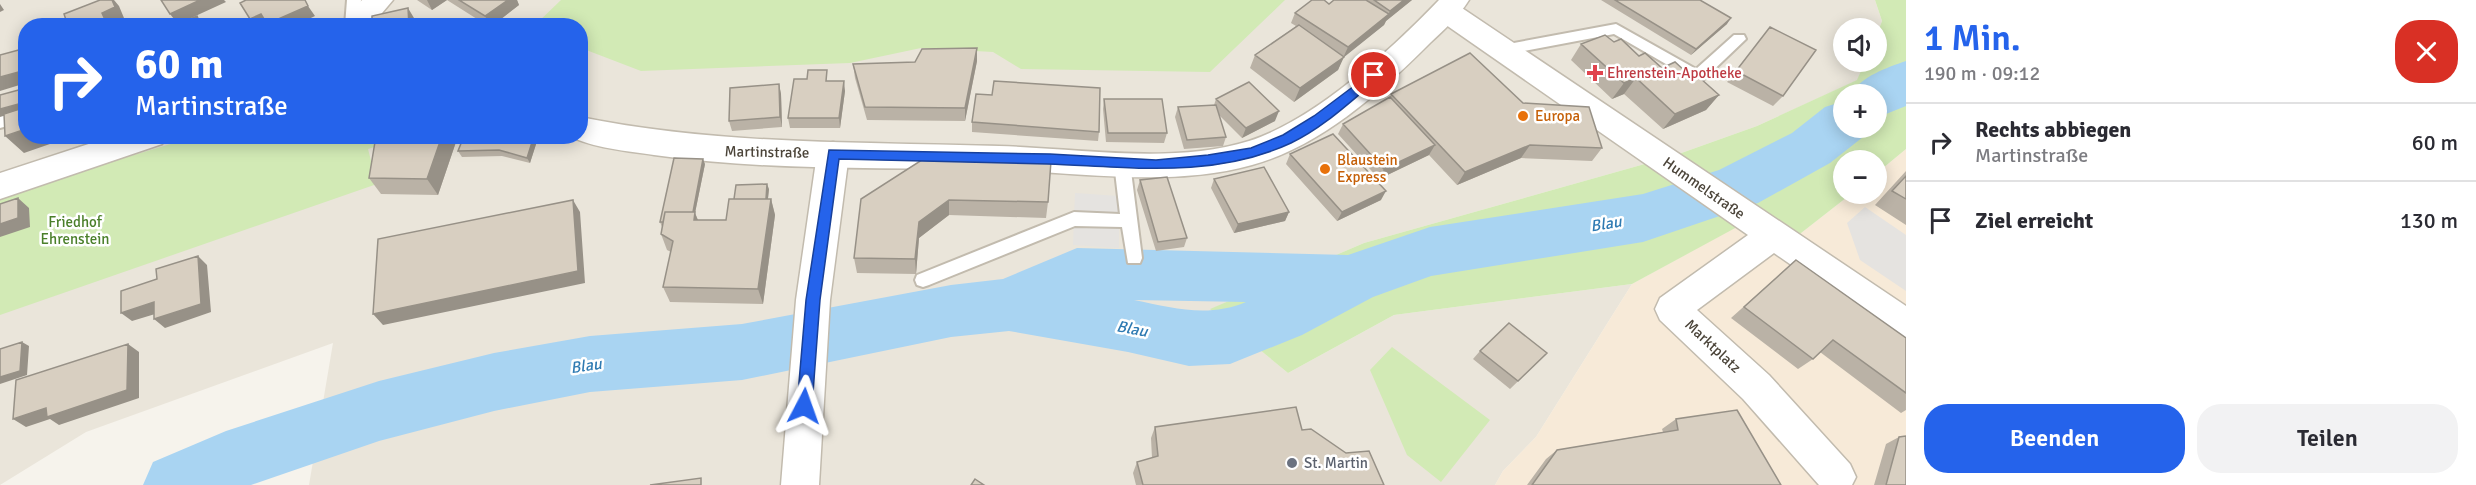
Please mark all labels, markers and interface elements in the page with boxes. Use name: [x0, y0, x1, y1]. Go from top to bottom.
text: 1 Min.: [1924, 16, 2021, 61]
map controls: [1833, 18, 1887, 204]
button: sound: [1833, 18, 1887, 72]
button: close: [2395, 20, 2458, 83]
text: 60 m: [135, 39, 224, 90]
icon: right: [36, 42, 114, 120]
pin: [1348, 49, 1399, 100]
icon: arrive: [1357, 58, 1390, 91]
text: 190 m · 09:12: [1924, 61, 2040, 86]
place label: Ehrenstein-Apotheke: [1607, 64, 1742, 82]
marker: Ehrenstein-Apotheke: [1588, 66, 1602, 80]
button: +: [1833, 84, 1887, 138]
text: Martinstraße: [135, 90, 288, 123]
place label: Europa: [1535, 107, 1580, 125]
marker: Europa: [1516, 109, 1530, 123]
text: Rechts abbiegen: [1975, 116, 2131, 143]
icon: right: [1924, 126, 1957, 159]
text: 60 m: [2412, 129, 2458, 156]
street label: Martinstraße: [724, 142, 810, 162]
text: Martinstraße: [1975, 143, 2088, 168]
button: −: [1833, 150, 1887, 204]
place label: Blaustein Express: [1337, 151, 1398, 186]
street label: Hummelstraße: [1660, 153, 1748, 223]
marker: Blaustein Express: [1318, 162, 1332, 176]
icon: arrive: [1924, 204, 1957, 237]
text: Ziel erreicht: [1975, 207, 2093, 234]
text: 130 m: [2400, 207, 2458, 234]
water label: Blau: [1589, 211, 1624, 236]
park label: Friedhof Ehrenstein: [40, 213, 110, 248]
water label: Blau: [1115, 316, 1150, 342]
street label: Marktplatz: [1681, 316, 1745, 377]
water label: Blau: [569, 354, 604, 378]
position arrow: [772, 374, 836, 438]
button: Beenden: [1924, 404, 2185, 473]
button: Teilen: [2197, 404, 2458, 473]
place label: St. Martin: [1304, 454, 1368, 472]
marker: St. Martin: [1285, 456, 1299, 470]

